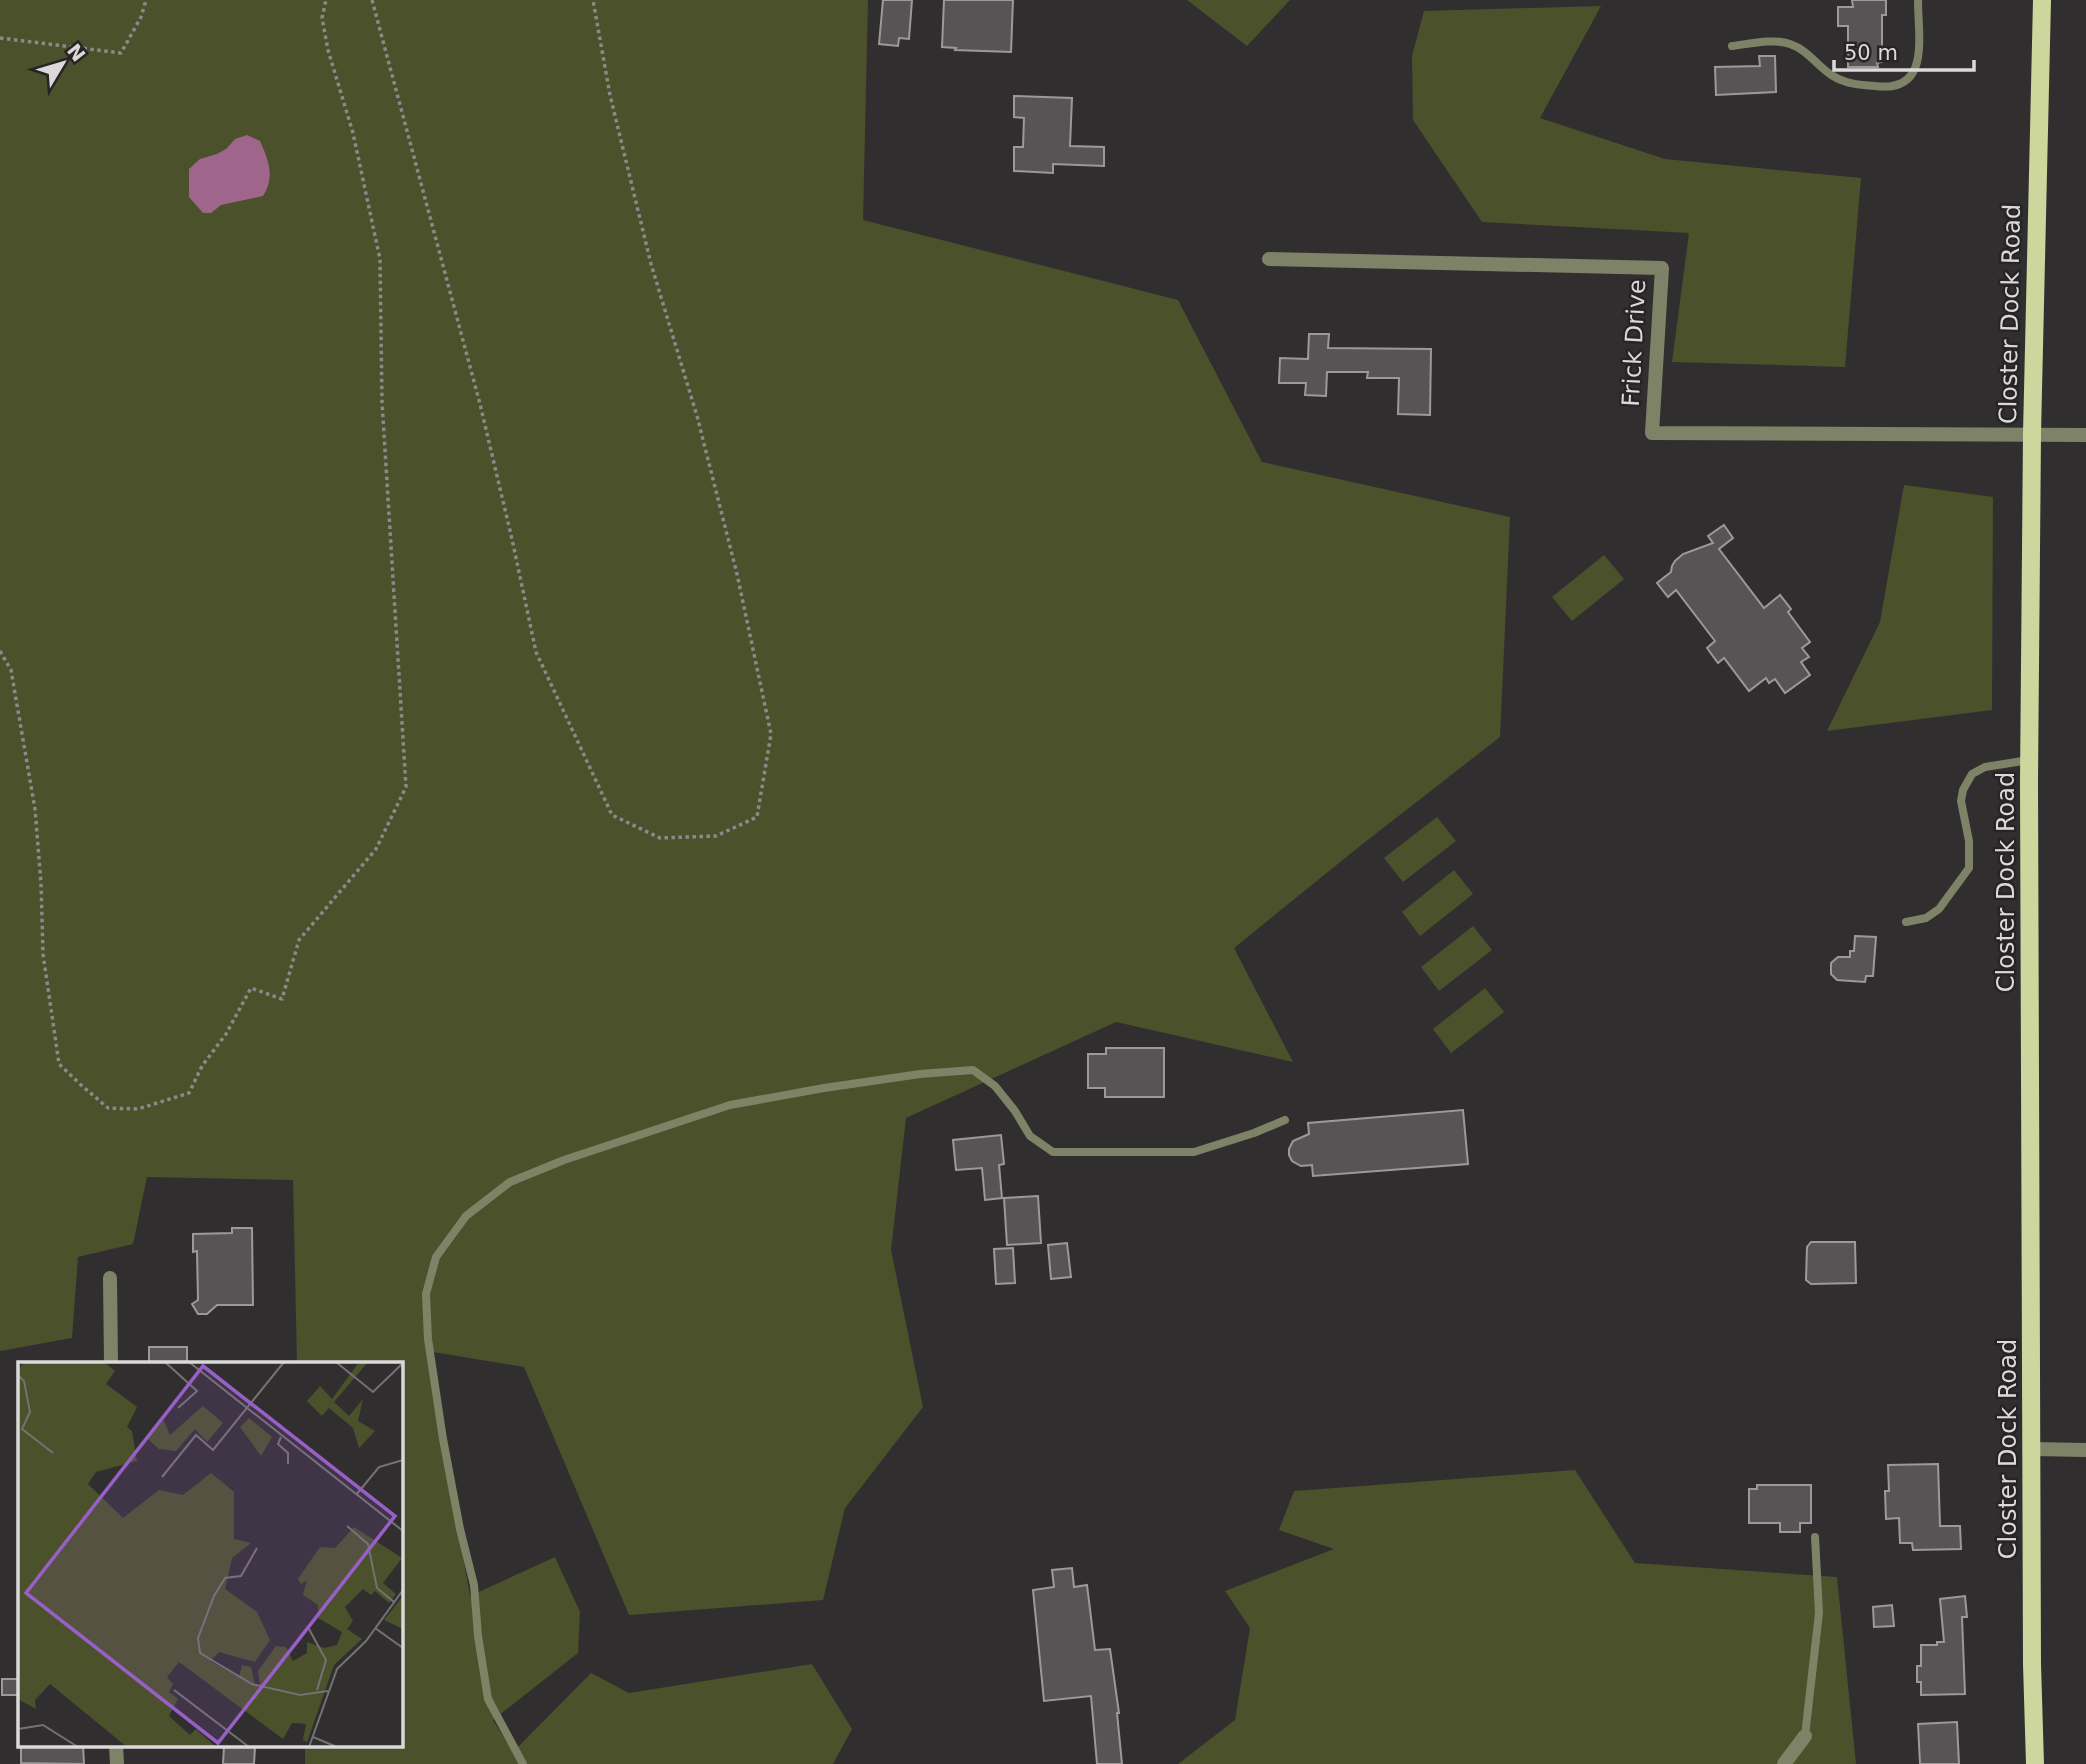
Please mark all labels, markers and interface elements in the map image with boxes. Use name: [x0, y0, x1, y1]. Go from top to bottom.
north arrow: [28, 28, 98, 98]
scale bar: [1834, 28, 1974, 72]
text: N: [63, 39, 90, 66]
text: 50 m: [1844, 41, 1898, 65]
street label: Closter Dock Road: [1994, 204, 2026, 424]
street label: Frick Drive: [1617, 279, 1651, 407]
street label: Closter Dock Road: [1992, 772, 2020, 992]
street label: Closter Dock Road: [1994, 1339, 2022, 1559]
inset map: [18, 1362, 402, 1746]

